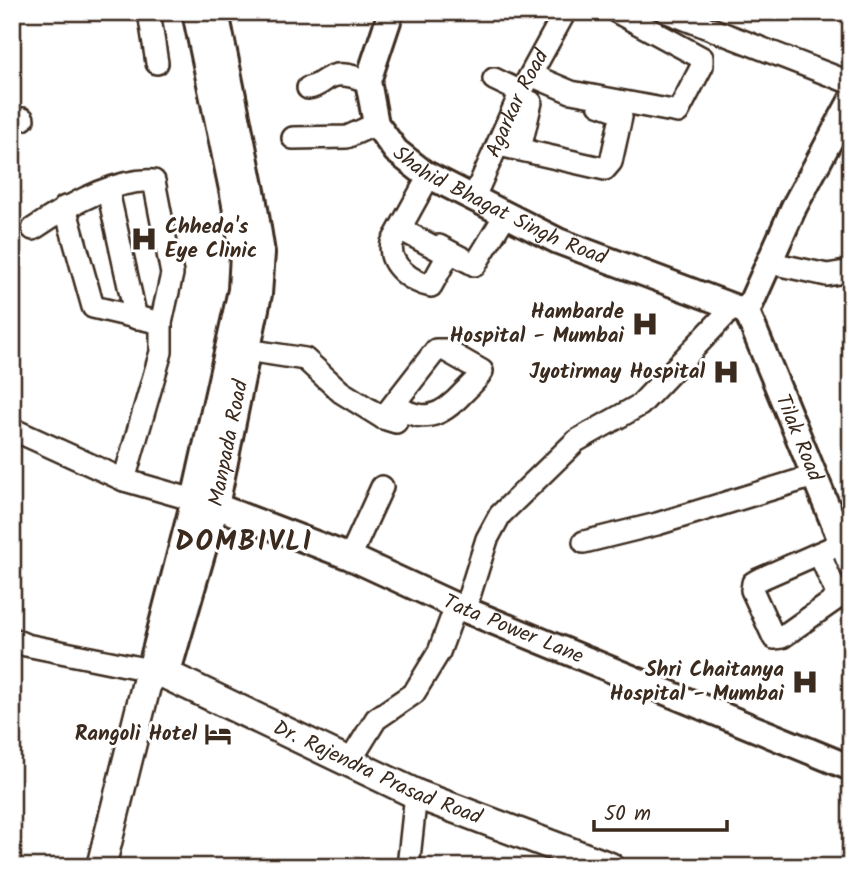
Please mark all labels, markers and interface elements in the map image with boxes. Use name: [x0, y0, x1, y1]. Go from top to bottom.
street label: Agarkar Road: [477, 43, 558, 163]
street label: Shahid Bhagat Singh Road: [385, 138, 612, 274]
place label: Chheda's Eye Clinic: [165, 211, 257, 268]
hospital icon: Chheda's Eye Clinic: [129, 224, 159, 254]
place label: Hambarde Hospital - Mumbai: [450, 296, 625, 353]
hospital icon: Hambarde Hospital - Mumbai: [630, 309, 660, 339]
place label: Jyotirmay Hospital: [529, 356, 705, 389]
hospital icon: Jyotirmay Hospital: [711, 357, 741, 387]
street label: Manpada Road: [200, 377, 258, 509]
street label: Tilak Road: [766, 389, 832, 487]
district label: DOMBIVLI: [175, 520, 313, 565]
street label: Tata Power Lane: [437, 586, 589, 673]
place label: Shri Chaitanya Hospital - Mumbai: [610, 654, 785, 711]
hospital icon: Shri Chaitanya Hospital - Mumbai: [790, 667, 820, 697]
street label: Dr. Rajendra Prasad Road: [268, 712, 487, 834]
place label: Rangoli Hotel: [75, 718, 197, 751]
hotel icon: Rangoli Hotel: [203, 719, 233, 749]
scale bar: [594, 788, 726, 832]
text: 50 m: [604, 798, 651, 831]

